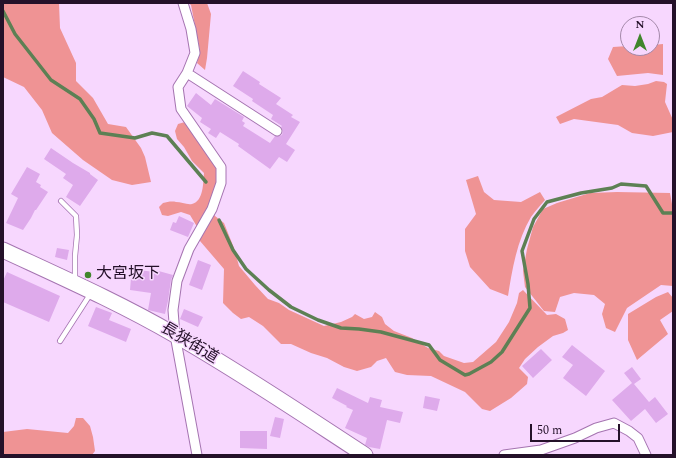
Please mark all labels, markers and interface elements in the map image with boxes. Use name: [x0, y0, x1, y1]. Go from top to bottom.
north arrow: [620, 16, 660, 56]
text: N: [636, 16, 644, 33]
place label: 大宮坂下: [96, 265, 160, 285]
marker: 大宮坂下: [83, 270, 93, 280]
street label: 長狭街道: [157, 319, 221, 369]
scale bar: [532, 416, 622, 442]
text: 50 m: [537, 421, 562, 440]

